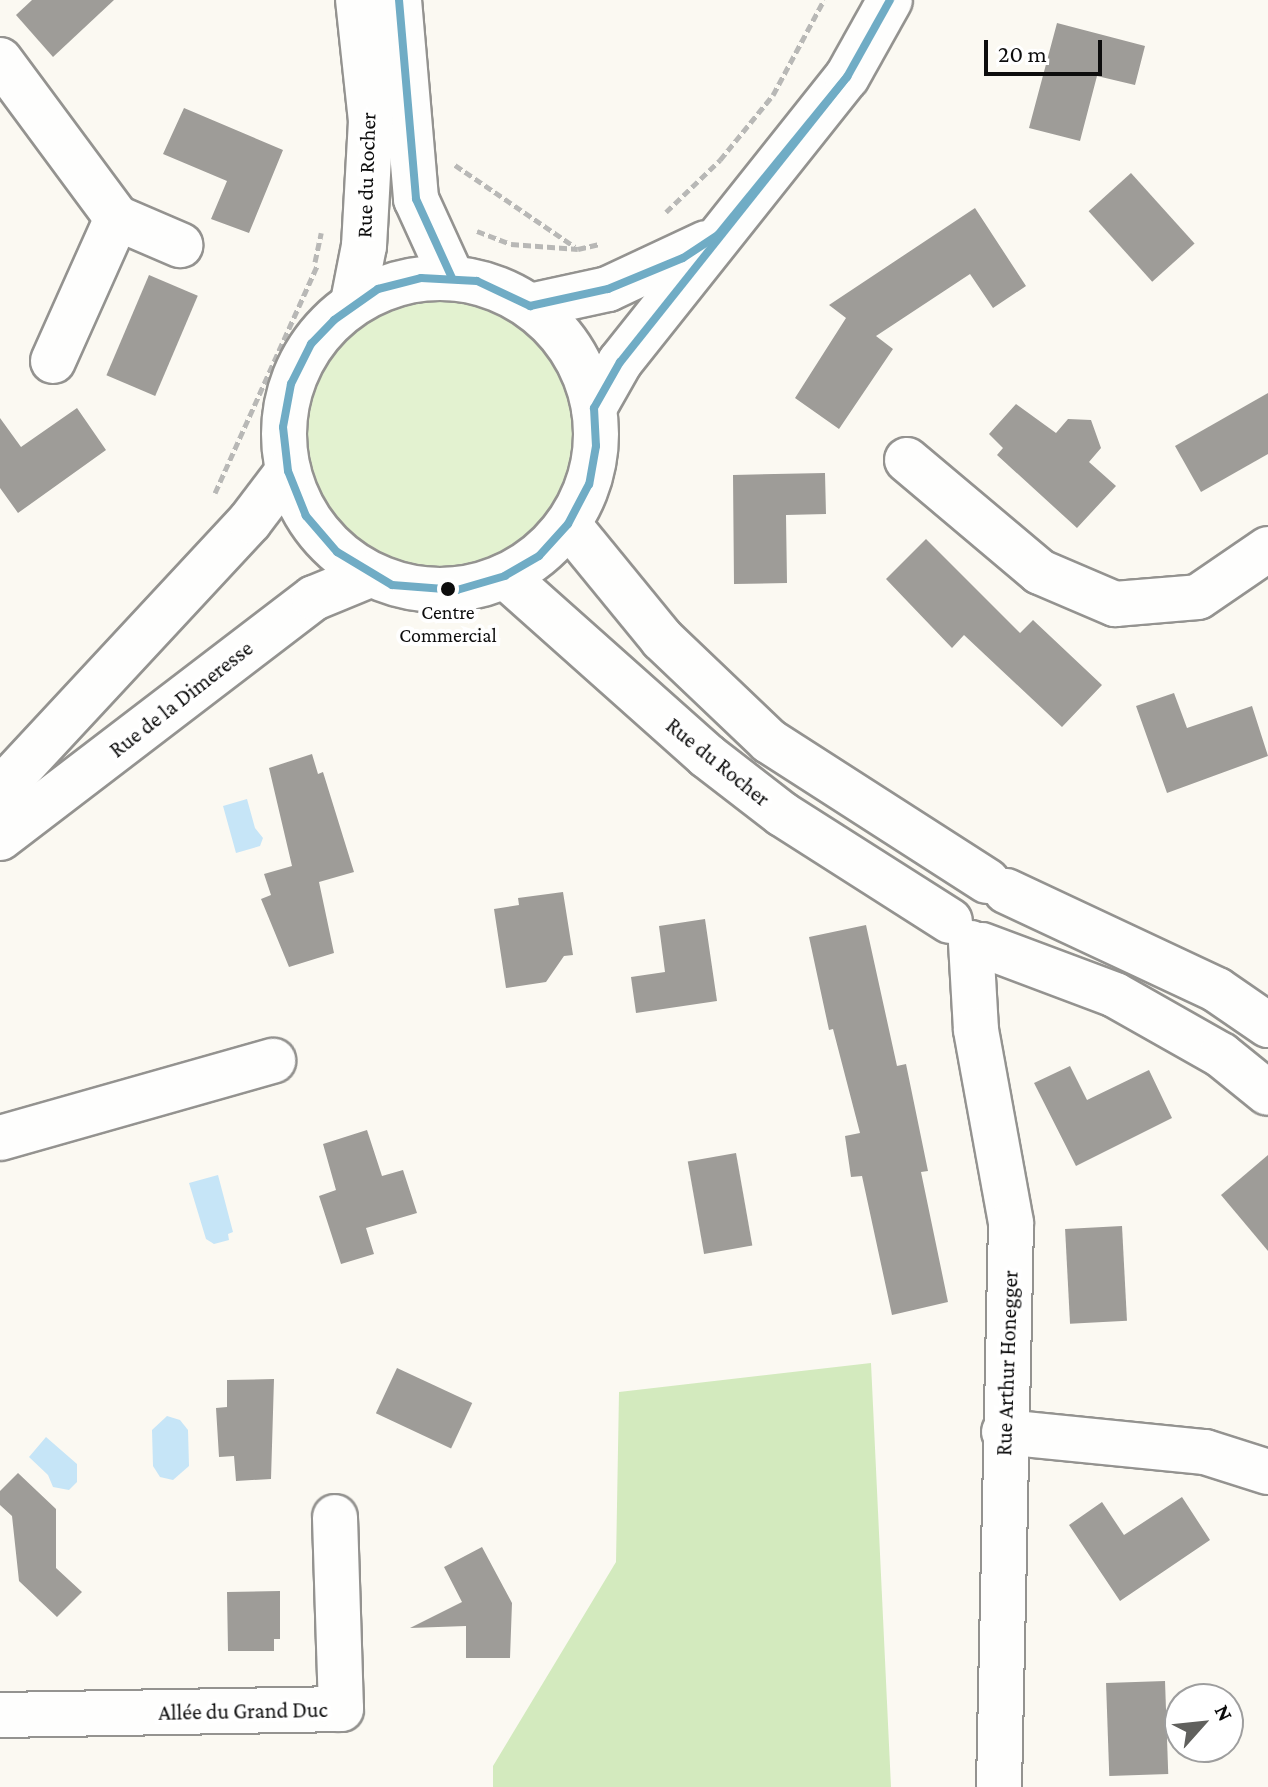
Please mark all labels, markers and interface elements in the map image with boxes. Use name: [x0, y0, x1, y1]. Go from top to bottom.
scale bar: [988, 24, 1106, 74]
text: 20 m: [998, 40, 1047, 67]
street label: Rue du Rocher: [351, 112, 381, 238]
marker: Centre Commercial: [440, 581, 456, 597]
place label: Centre Commercial: [399, 600, 497, 647]
street label: Rue de la Dimeresse: [104, 635, 258, 763]
street label: Rue du Rocher: [661, 712, 775, 812]
street label: Rue Arthur Honegger: [991, 1270, 1023, 1456]
north arrow: [1164, 1683, 1244, 1763]
street label: Allée du Grand Duc: [158, 1696, 328, 1726]
text: N: [1210, 1700, 1239, 1725]

